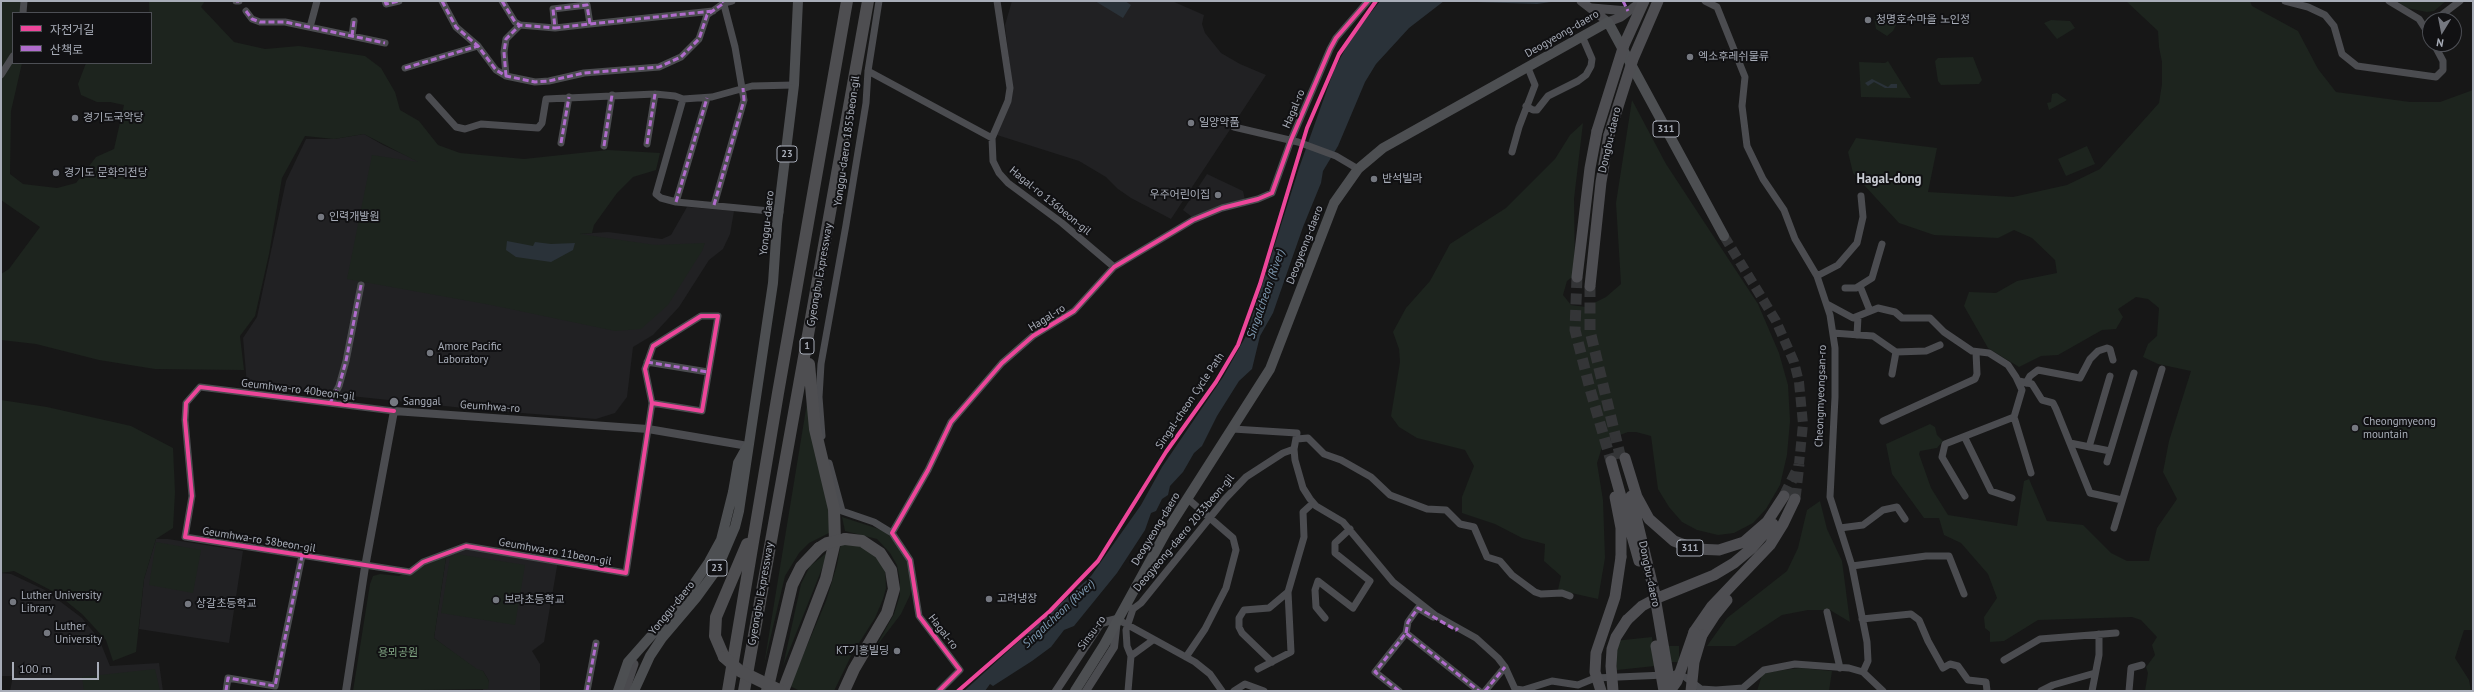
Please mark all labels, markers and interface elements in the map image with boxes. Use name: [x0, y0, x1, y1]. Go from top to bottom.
street label: Deogyeong-daero: [1523, 7, 1601, 61]
legend: [12, 12, 152, 64]
north arrow: [2422, 12, 2462, 52]
place label: 청명호수마을 노인정: [1876, 13, 1970, 27]
marker: 청명호수마을 노인정: [1863, 15, 1873, 25]
text: 자전거길: [50, 22, 94, 37]
text: N: [2435, 35, 2445, 50]
text: 산책로: [50, 42, 83, 57]
place label: 엑소후레쉬물류: [1698, 50, 1769, 64]
marker: 엑소후레쉬물류: [1685, 52, 1695, 62]
street label: Yonggu-daero 1855beon-gil: [831, 75, 863, 207]
street label: Hagal-ro: [1280, 88, 1308, 130]
street label: Dongbu-daero: [1596, 106, 1624, 174]
place label: 경기도국악당: [83, 111, 144, 125]
marker: 경기도국악당: [70, 113, 80, 123]
place label: 일양약품: [1199, 116, 1239, 130]
marker: 일양약품: [1186, 118, 1196, 128]
road number: 311: [1653, 121, 1679, 137]
road number: 23: [777, 146, 797, 162]
street label: Hagal-ro 136beon-gil: [1006, 164, 1094, 238]
place label: 경기도 문화의전당: [64, 166, 148, 180]
marker: 경기도 문화의전당: [51, 168, 61, 178]
district label: Hagal-dong: [1857, 171, 1921, 187]
place label: 반석빌라: [1382, 172, 1422, 186]
marker: 반석빌라: [1369, 174, 1379, 184]
place label: 우주어린이집: [1149, 188, 1210, 202]
street label: Yonggu-daero: [757, 190, 777, 256]
marker: 우주어린이집: [1213, 190, 1223, 200]
street label: Deogyeong-daero: [1284, 204, 1326, 286]
place label: 인력개발원: [329, 210, 380, 224]
marker: 인력개발원: [316, 212, 326, 222]
street label: Gyeongbu Expressway: [804, 222, 836, 328]
water label: Singalcheon (River): [1244, 247, 1288, 341]
street label: Hagal-ro: [1026, 302, 1068, 334]
road number: 1: [800, 338, 814, 354]
place label: Amore Pacific Laboratory: [438, 340, 502, 366]
street label: Cheongmyeongsan-ro: [1813, 345, 1829, 447]
marker: Amore Pacific Laboratory: [425, 348, 435, 358]
street label: Singal-cheon Cycle Path: [1153, 350, 1227, 452]
street label: Geumhwa-ro 40beon-gil: [240, 376, 356, 404]
place label: Sanggal: [403, 395, 441, 409]
marker: Sanggal: [388, 396, 400, 408]
street label: Geumhwa-ro: [459, 398, 521, 416]
place label: Cheongmyeong mountain: [2363, 415, 2436, 441]
marker: Cheongmyeong mountain: [2350, 423, 2360, 433]
street label: Deogyeong-daero 2033beon-gil: [1131, 471, 1237, 595]
street label: Deogyeong-daero: [1129, 490, 1183, 568]
street label: Geumhwa-ro 58beon-gil: [201, 525, 317, 555]
street label: Geumhwa-ro 11beon-gil: [497, 536, 613, 568]
street label: Dongbu-daero: [1636, 540, 1662, 608]
road number: 311: [1677, 540, 1703, 556]
street label: Gyeongbu Expressway: [745, 541, 777, 647]
road number: 23: [707, 560, 727, 576]
water label: Singalcheon (River): [1020, 577, 1098, 651]
street label: Yonggu-daero: [646, 578, 698, 638]
place label: Luther University Library: [21, 589, 101, 615]
place label: 고려냉장: [997, 592, 1037, 606]
place label: 보라초등학교: [504, 593, 565, 607]
marker: 고려냉장: [984, 594, 994, 604]
marker: 보라초등학교: [491, 595, 501, 605]
marker: Luther University Library: [8, 597, 18, 607]
place label: 상갈초등학교: [196, 597, 257, 611]
marker: 상갈초등학교: [183, 599, 193, 609]
street label: Hagal-ro: [925, 612, 961, 652]
street label: Sinsu-ro: [1075, 613, 1109, 653]
place label: Luther University: [55, 620, 102, 646]
marker: Luther University: [42, 628, 52, 638]
place label: KT기흥빌딩: [836, 644, 889, 658]
park label: 용뫼공원: [378, 646, 418, 660]
marker: KT기흥빌딩: [892, 646, 902, 656]
scale bar: [14, 654, 101, 680]
text: 100 m: [19, 661, 52, 676]

